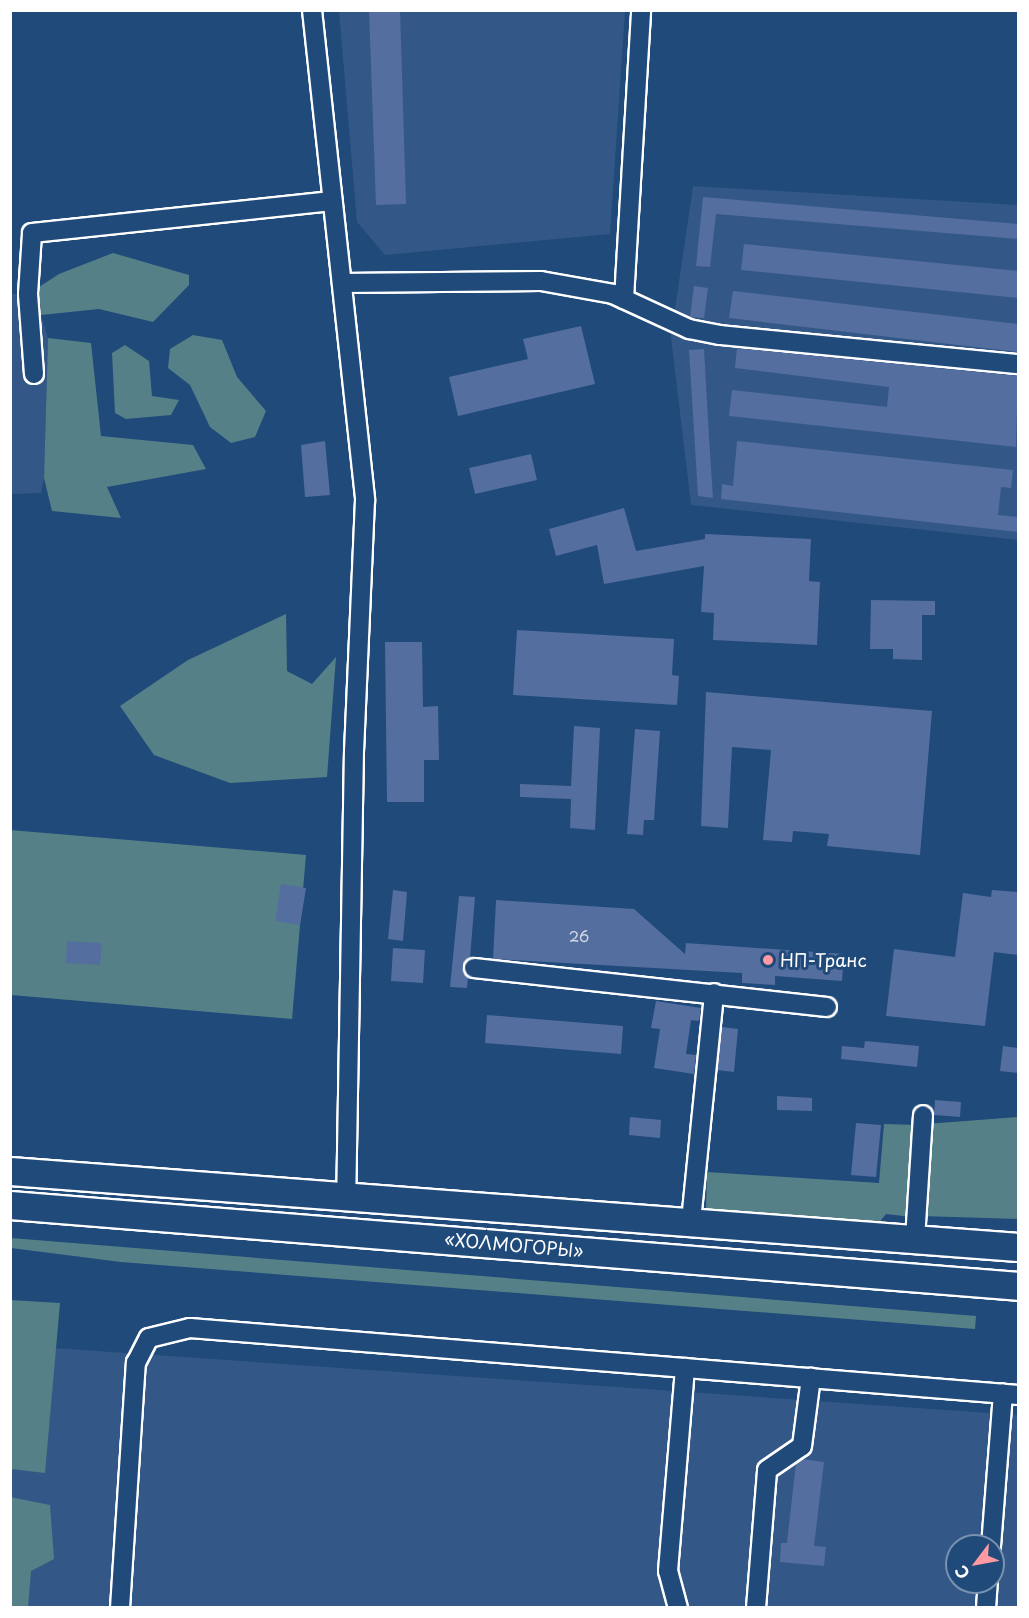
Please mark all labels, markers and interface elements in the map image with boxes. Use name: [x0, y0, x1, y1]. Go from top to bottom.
house number: 26: [569, 927, 589, 945]
place label: НП-Транс: [780, 949, 867, 971]
marker: НП-Транс: [761, 953, 775, 967]
street label: «ХОЛМОГОРЫ»: [444, 1228, 584, 1262]
north arrow: [945, 1534, 1005, 1594]
text: С: [948, 1561, 975, 1584]

